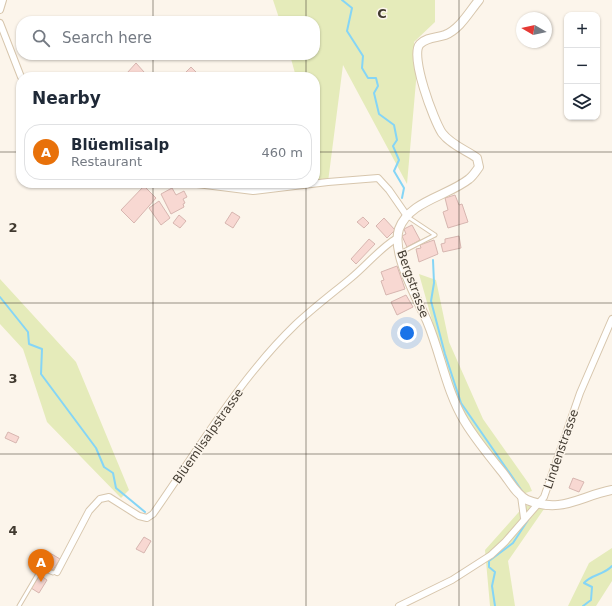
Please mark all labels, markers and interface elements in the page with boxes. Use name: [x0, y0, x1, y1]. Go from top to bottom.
text: C: [377, 6, 387, 21]
north arrow: [516, 12, 552, 48]
map controls: [564, 12, 600, 120]
button: +: [564, 12, 600, 48]
search box: [16, 16, 320, 60]
icon: search: [30, 27, 52, 49]
text: Search here: [62, 29, 152, 47]
button: −: [564, 48, 600, 84]
button: layers: [564, 84, 600, 120]
text: Nearby: [32, 88, 101, 108]
text: Blüemlisalp: [71, 136, 169, 154]
text: A: [41, 145, 51, 160]
text: 460 m: [261, 145, 303, 160]
text: Restaurant: [71, 154, 142, 169]
text: 2: [8, 220, 18, 235]
street label: Bergstrasse: [394, 248, 432, 320]
your location: [397, 323, 417, 343]
text: 3: [8, 371, 18, 386]
street label: Blüemlisalpstrasse: [170, 386, 246, 486]
street label: Lindenstrasse: [541, 407, 581, 491]
text: 4: [8, 523, 18, 538]
pin: A: [28, 549, 54, 582]

